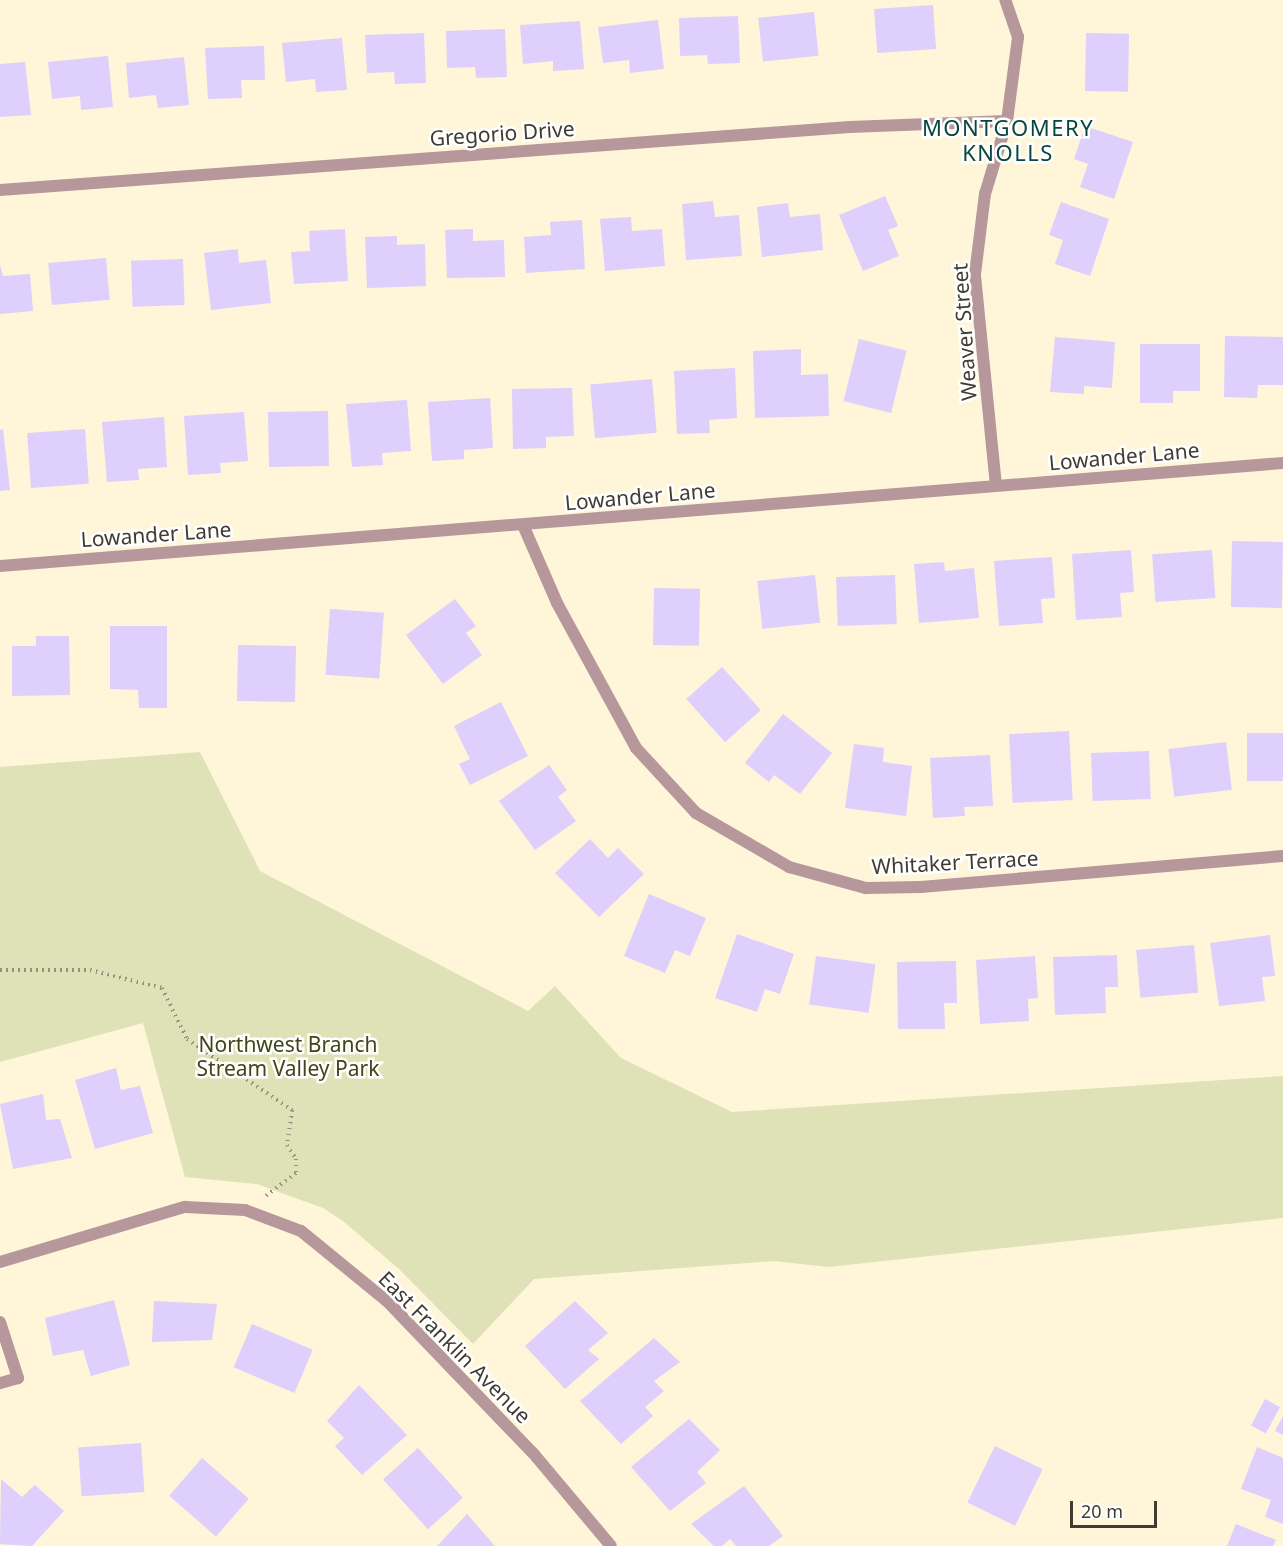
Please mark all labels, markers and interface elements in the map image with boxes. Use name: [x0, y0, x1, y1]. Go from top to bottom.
district label: MONTGOMERY KNOLLS: [922, 114, 1094, 166]
street label: Gregorio Drive: [429, 115, 575, 151]
street label: Weaver Street: [947, 262, 981, 402]
street label: Lowander Lane: [1048, 437, 1200, 475]
street label: Lowander Lane: [564, 477, 716, 515]
street label: Lowander Lane: [80, 516, 232, 552]
street label: Whitaker Terrace: [871, 845, 1039, 879]
park label: Northwest Branch Stream Valley Park: [197, 1031, 379, 1081]
street label: East Franklin Avenue: [374, 1266, 536, 1428]
scale bar: [1073, 1489, 1160, 1527]
text: 20 m: [1081, 1499, 1123, 1523]

